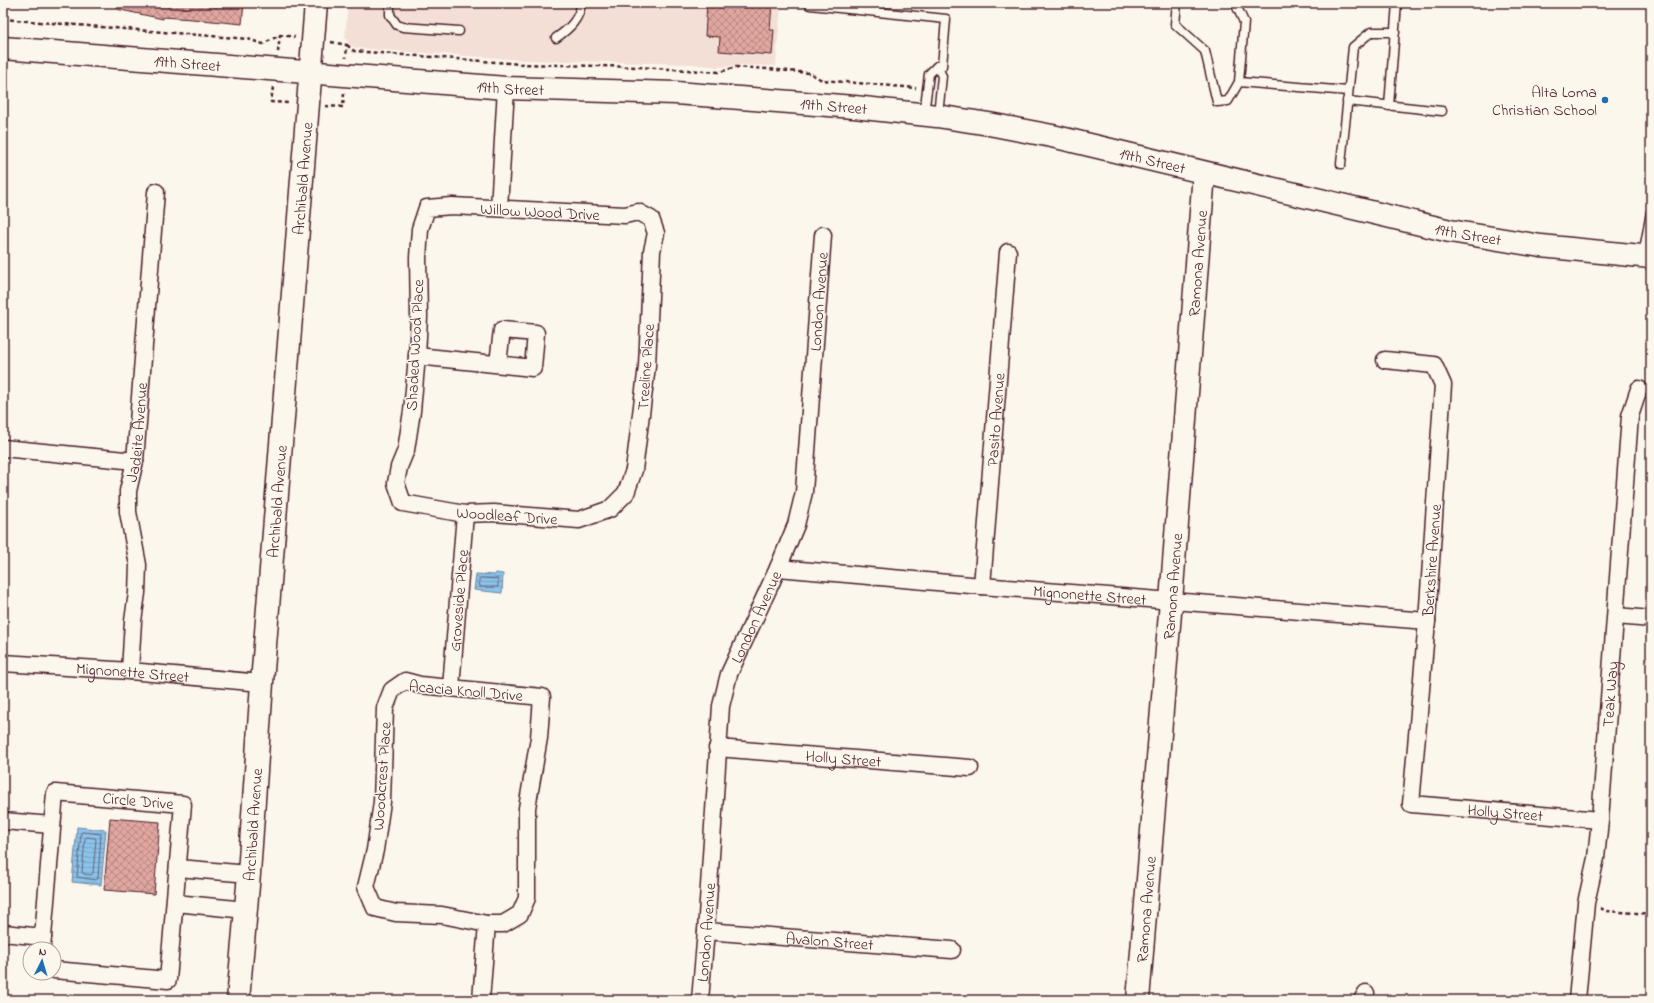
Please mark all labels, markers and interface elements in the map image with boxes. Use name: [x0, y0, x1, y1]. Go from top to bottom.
street label: 19th Street: [153, 50, 222, 79]
street label: 19th Street: [476, 76, 545, 103]
place label: Alta Loma Christian School: [1492, 81, 1597, 123]
street label: 19th Street: [799, 93, 869, 122]
marker: Alta Loma Christian School: [1600, 95, 1610, 105]
street label: Archibald Avenue: [288, 121, 321, 236]
street label: 19th Street: [1117, 143, 1188, 182]
street label: Willow Wood Drive: [479, 198, 601, 228]
street label: Ramona Avenue: [1183, 209, 1215, 318]
street label: 19th Street: [1432, 218, 1504, 253]
street label: London Avenue: [804, 251, 836, 352]
street label: Shaded Wood Place: [401, 278, 431, 411]
street label: Treeline Place: [632, 322, 662, 411]
street label: Pasito Avenue: [981, 371, 1013, 467]
street label: Jadeite Avenue: [120, 381, 155, 485]
street label: Archibald Avenue: [262, 443, 295, 559]
street label: Woodleaf Drive: [455, 501, 559, 533]
street label: Berkshire Avenue: [1417, 502, 1449, 618]
street label: Ramona Avenue: [1158, 532, 1190, 641]
street label: Groveside Place: [444, 548, 476, 652]
street label: London Avenue: [726, 567, 789, 667]
street label: Mignonette Street: [1032, 580, 1148, 613]
street label: Mignonette Street: [75, 658, 191, 690]
street label: Teak Way: [1597, 660, 1626, 728]
street label: Acacia Knoll Drive: [408, 675, 525, 709]
street label: Woodcrest Place: [367, 720, 399, 831]
street label: Holly Street: [805, 745, 883, 775]
street label: Archibald Avenue: [238, 767, 270, 882]
street label: Circle Drive: [102, 787, 175, 817]
street label: Holly Street: [1466, 799, 1544, 829]
street label: Ramona Avenue: [1131, 855, 1164, 964]
street label: London Avenue: [692, 881, 723, 983]
street label: Avalon Street: [785, 927, 875, 958]
north arrow: [22, 941, 62, 981]
text: N: [38, 944, 47, 960]

